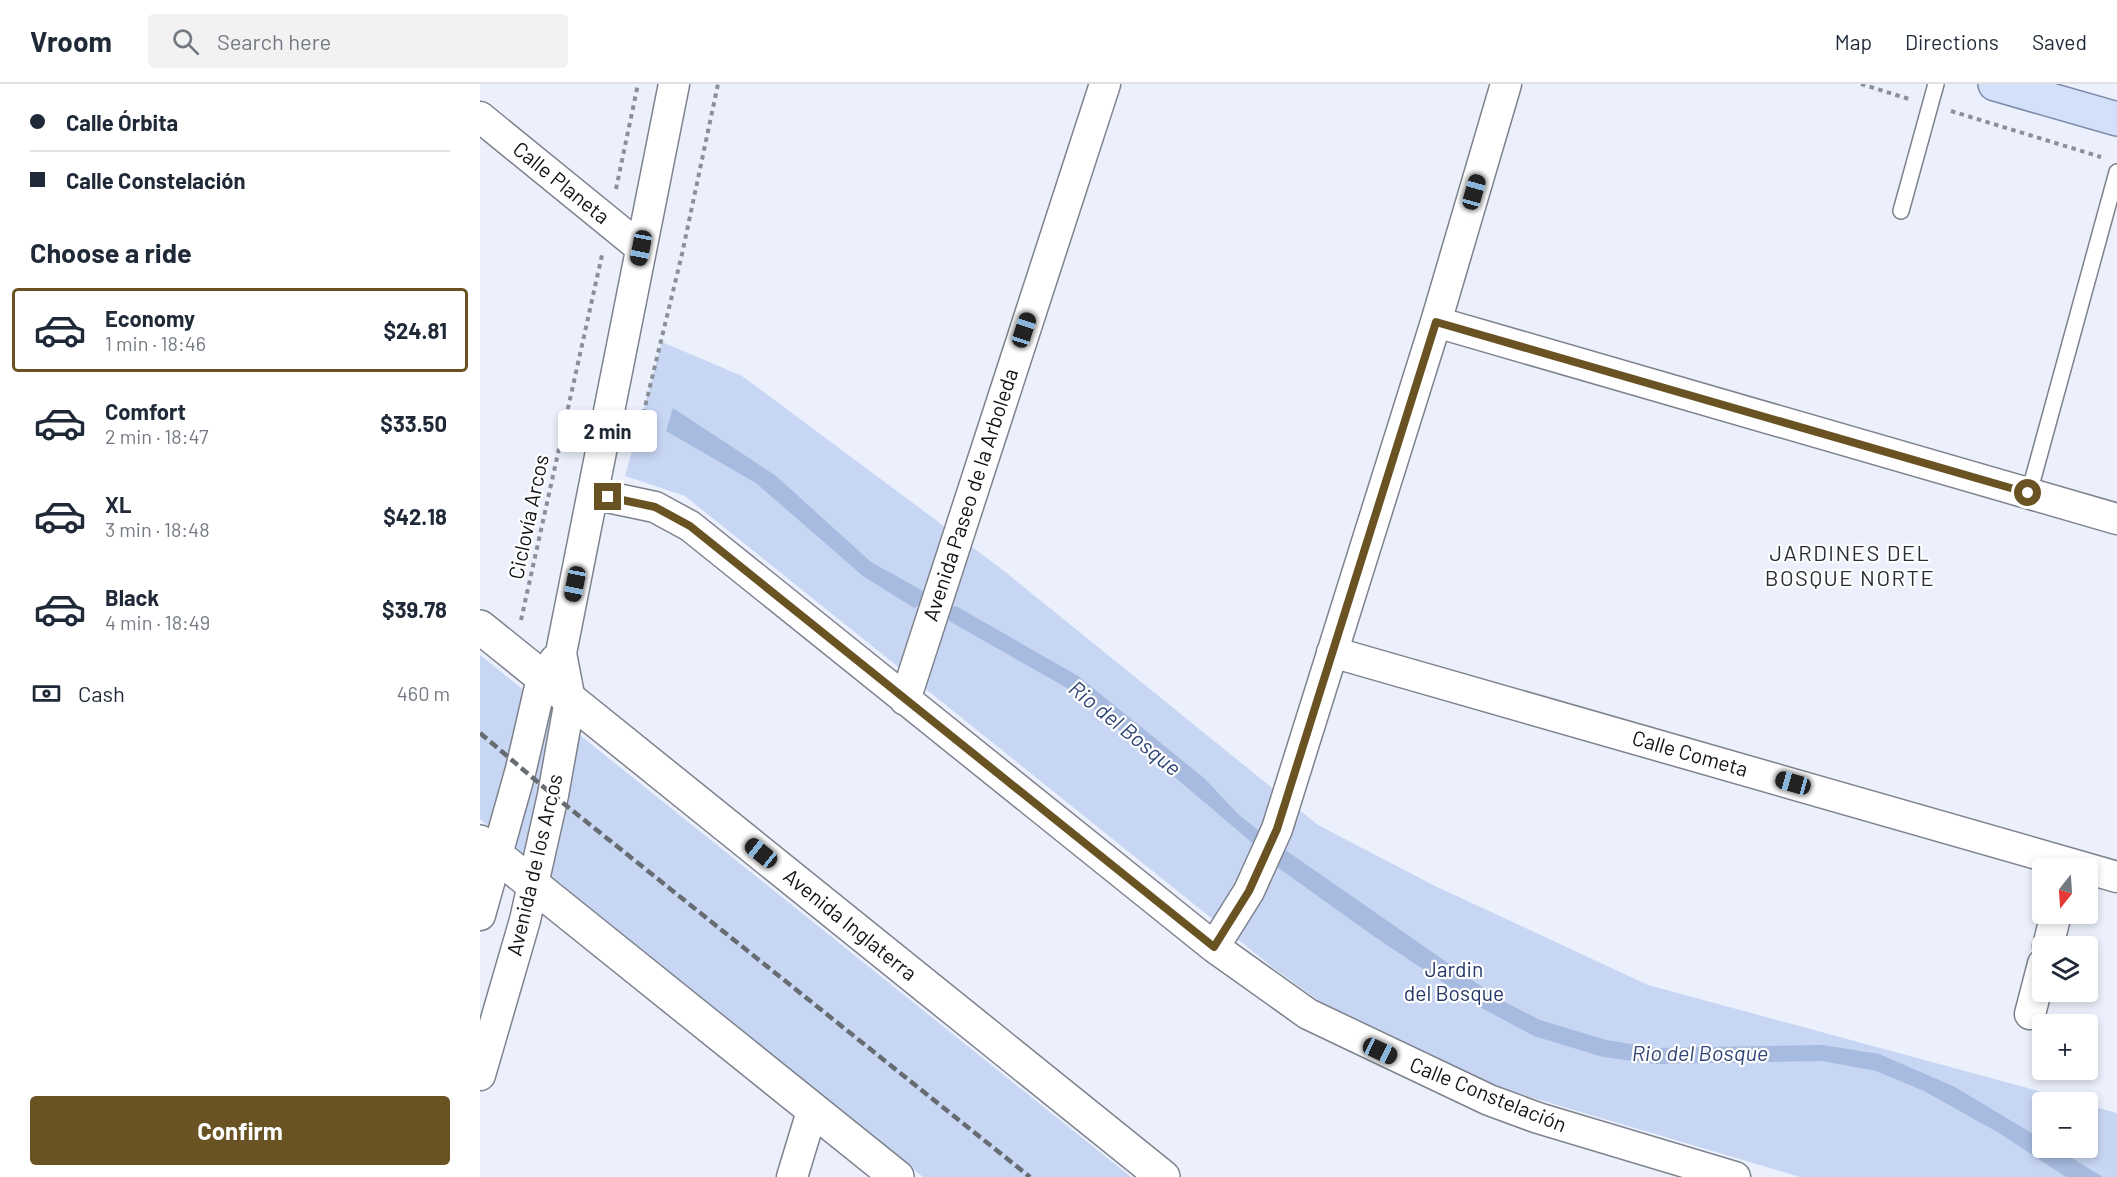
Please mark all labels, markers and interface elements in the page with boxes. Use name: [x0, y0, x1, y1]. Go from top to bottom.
search box: [148, 14, 568, 68]
text: Vroom: [30, 24, 112, 58]
icon: search: [169, 25, 202, 58]
text: Search here: [217, 28, 331, 54]
text: Map: [1835, 29, 1872, 54]
text: Directions: [1905, 29, 1999, 54]
text: Saved: [2032, 29, 2087, 54]
text: Calle Órbita: [66, 109, 178, 135]
street label: Calle Planeta: [509, 135, 615, 228]
text: Calle Constelación: [66, 167, 245, 193]
car: [1460, 172, 1488, 212]
car: [629, 229, 653, 267]
text: Choose a ride: [30, 236, 192, 268]
icon: car: [33, 303, 87, 357]
text: Economy: [105, 305, 195, 331]
car: [1010, 310, 1038, 350]
text: $24.81: [383, 317, 447, 343]
text: 1 min · 18:46: [105, 331, 206, 355]
street label: Avenida Paseo de la Arboleda: [917, 365, 1022, 624]
icon: car: [33, 396, 87, 450]
text: Comfort: [105, 398, 186, 424]
text: $33.50: [380, 410, 447, 436]
callout: 2 min: [558, 410, 658, 452]
text: 2 min: [584, 419, 631, 443]
text: 2 min · 18:47: [105, 424, 208, 448]
street label: Ciclovía Arcos: [502, 452, 553, 581]
route start: [2014, 479, 2041, 506]
route end: [594, 483, 621, 510]
icon: car: [33, 489, 87, 543]
text: XL: [105, 491, 131, 517]
text: $42.18: [383, 503, 447, 529]
text: 3 min · 18:48: [105, 517, 210, 541]
district label: JARDINES DEL BOSQUE NORTE: [1765, 539, 1935, 590]
car: [563, 565, 587, 603]
icon: car: [33, 582, 87, 636]
text: Black: [105, 584, 159, 610]
text: $39.78: [382, 596, 447, 622]
text: 4 min · 18:49: [105, 610, 210, 634]
water label: Rio del Bosque: [1064, 674, 1187, 780]
icon: cash: [30, 677, 63, 710]
text: Cash: [78, 680, 125, 706]
text: 460 m: [397, 681, 450, 705]
street label: Calle Cometa: [1630, 724, 1751, 781]
car: [1773, 769, 1813, 797]
street label: Avenida de los Arcos: [500, 771, 567, 958]
car: [741, 835, 781, 871]
north arrow: [2032, 858, 2098, 924]
map controls: [2032, 858, 2098, 1158]
street label: Avenida Inglaterra: [779, 863, 923, 985]
button: layers: [2032, 936, 2098, 1002]
park label: Jardin del Bosque: [1404, 956, 1504, 1005]
button: +: [2032, 1014, 2098, 1080]
car: [1360, 1035, 1400, 1067]
water label: Rio del Bosque: [1632, 1039, 1768, 1065]
street label: Calle Constelación: [1407, 1051, 1571, 1136]
button: −: [2032, 1092, 2098, 1158]
button: Confirm: [30, 1096, 450, 1165]

